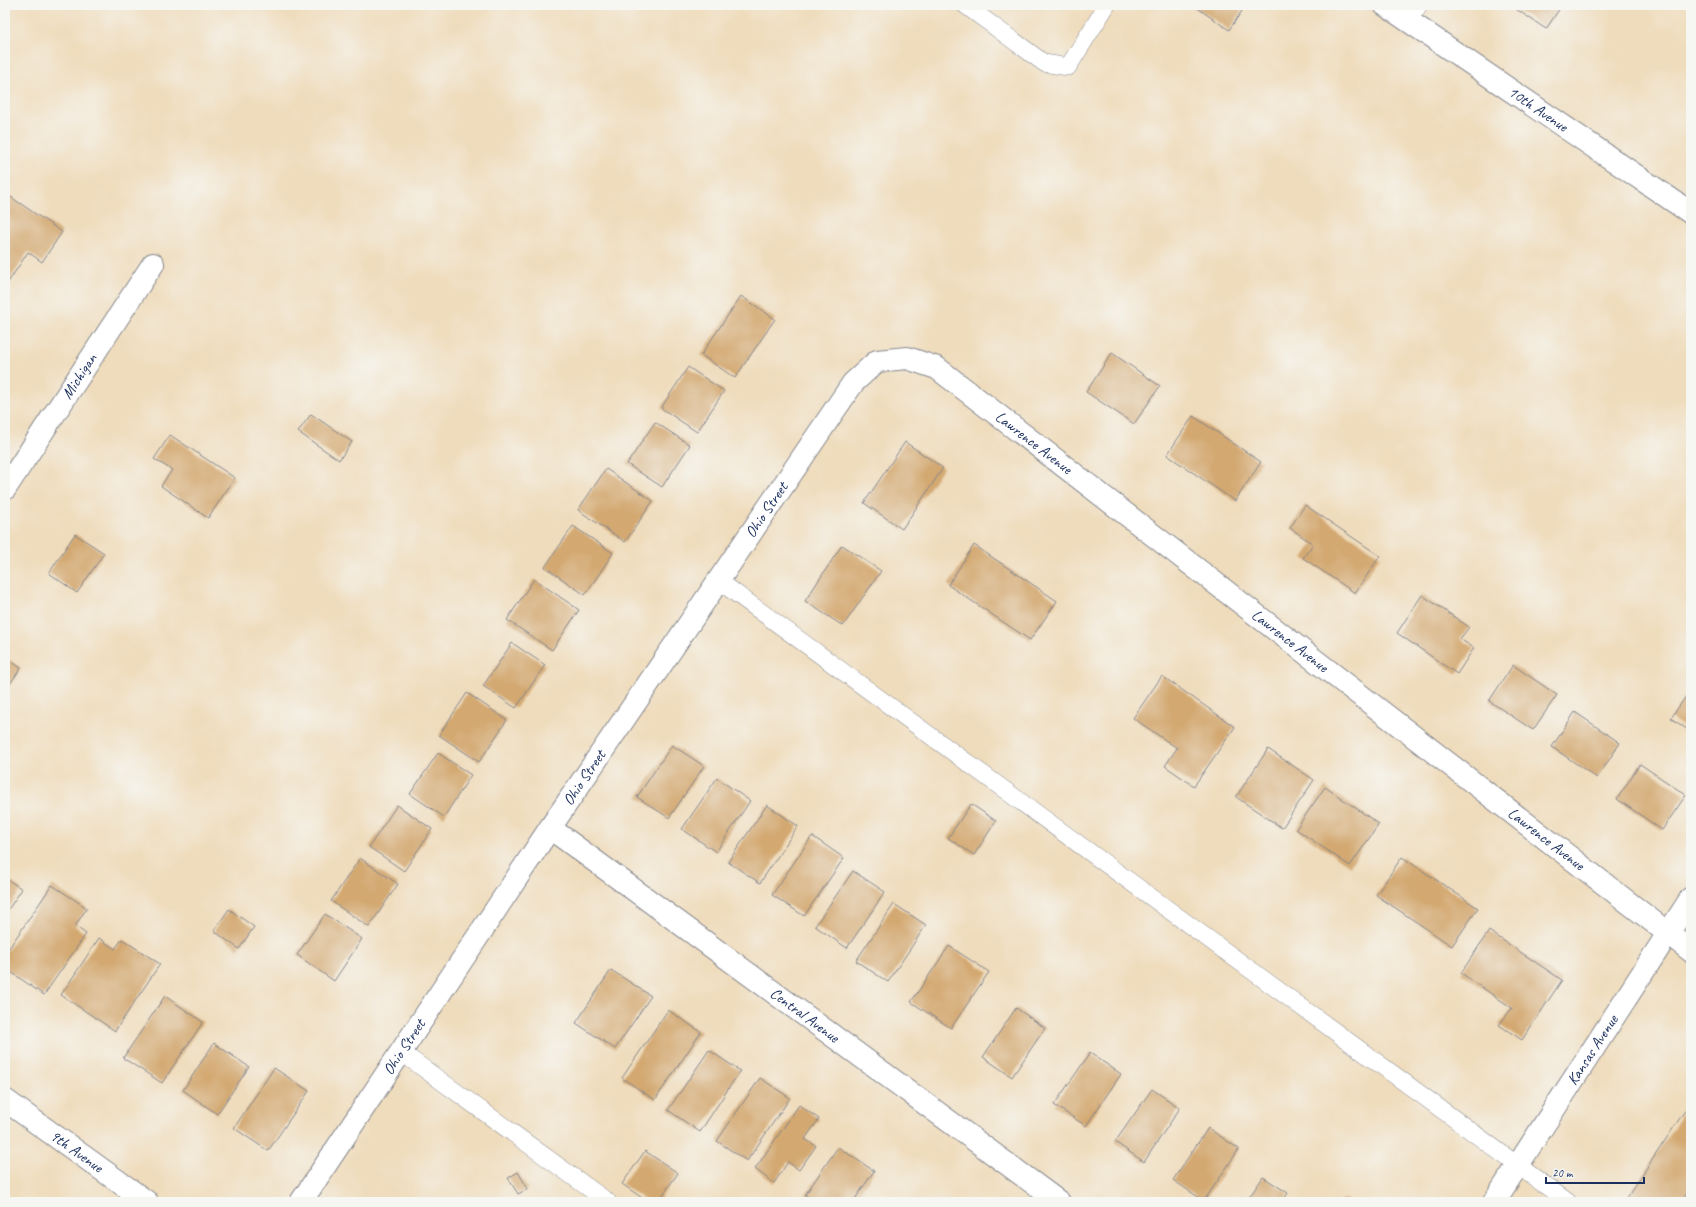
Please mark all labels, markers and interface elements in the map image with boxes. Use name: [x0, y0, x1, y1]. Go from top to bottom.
street label: 10th Avenue: [1504, 82, 1573, 137]
street label: Michigan: [57, 349, 102, 403]
street label: Lawrence Avenue: [991, 407, 1077, 480]
street label: Ohio Street: [741, 477, 793, 542]
street label: Lawrence Avenue: [1247, 605, 1334, 678]
street label: Ohio Street: [558, 745, 611, 809]
street label: Lawrence Avenue: [1504, 803, 1590, 876]
street label: Central Avenue: [766, 983, 845, 1048]
street label: Kansas Avenue: [1562, 1010, 1623, 1089]
street label: Ohio Street: [378, 1014, 431, 1079]
street label: 9th Avenue: [46, 1126, 108, 1178]
scale bar: [1546, 1159, 1644, 1185]
text: 20 m: [1552, 1165, 1574, 1181]

